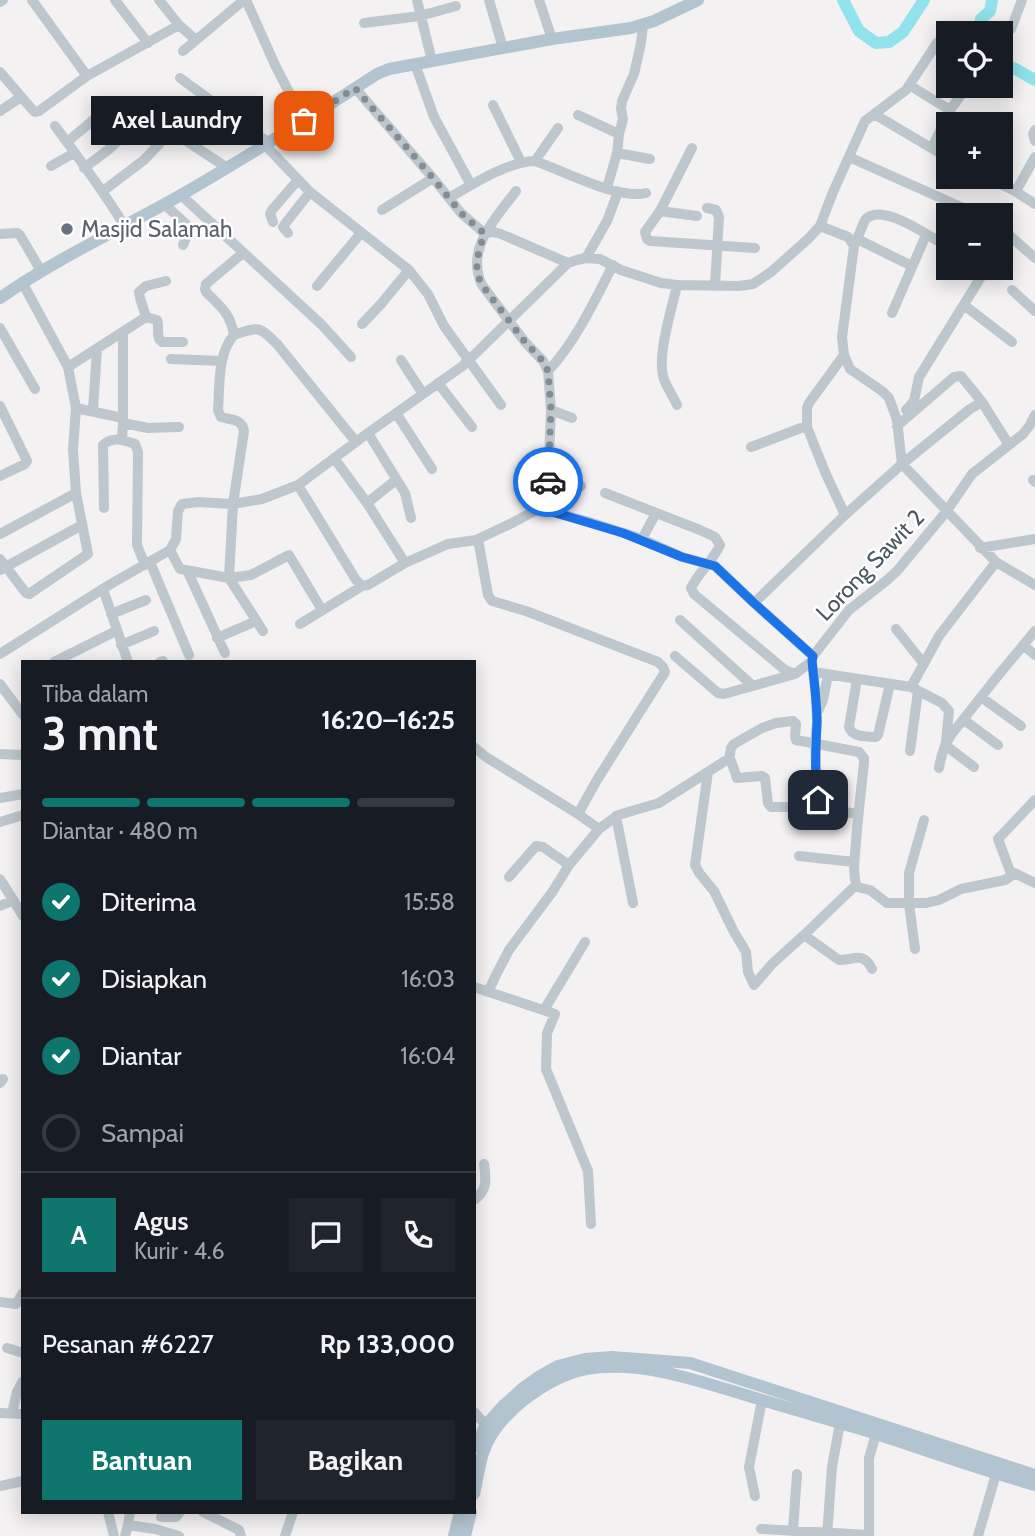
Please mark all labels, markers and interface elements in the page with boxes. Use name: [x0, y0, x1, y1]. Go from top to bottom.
map controls: [936, 21, 1013, 280]
button: locate: [936, 21, 1013, 98]
pin: [274, 91, 334, 151]
callout: Axel Laundry: [91, 96, 262, 146]
icon: bag: [285, 102, 323, 140]
text: Axel Laundry: [112, 106, 242, 134]
button: +: [936, 112, 1013, 189]
button: −: [936, 203, 1013, 280]
place label: Masjid Salamah: [81, 215, 232, 243]
marker: Masjid Salamah: [59, 221, 75, 237]
courier: [513, 447, 583, 517]
icon: car: [529, 463, 567, 501]
street label: Lorong Sawit 2: [810, 504, 930, 626]
text: Tiba dalam: [42, 680, 148, 708]
text: 16:20–16:25: [321, 704, 455, 736]
text: 3 mnt: [42, 706, 158, 762]
pin: [788, 770, 848, 830]
icon: home: [799, 781, 837, 819]
text: Diantar · 480 m: [42, 817, 198, 845]
icon: check: [42, 883, 80, 921]
text: Diterima: [101, 886, 196, 918]
text: 15:58: [404, 888, 455, 916]
icon: check: [42, 960, 80, 998]
text: Disiapkan: [101, 963, 207, 995]
text: 16:03: [401, 965, 455, 993]
icon: check: [42, 1037, 80, 1075]
text: Diantar: [101, 1040, 182, 1072]
text: 16:04: [400, 1042, 455, 1070]
text: Sampai: [101, 1117, 184, 1149]
button: chat: [289, 1198, 363, 1272]
button: phone: [381, 1198, 455, 1272]
text: Agus: [134, 1205, 188, 1237]
text: A: [71, 1219, 87, 1251]
text: Kurir · 4.6: [134, 1237, 225, 1265]
text: Pesanan #6227: [42, 1328, 214, 1360]
text: Rp 133,000: [320, 1328, 455, 1360]
button: Bantuan: [42, 1420, 242, 1500]
button: Bagikan: [256, 1420, 455, 1500]

